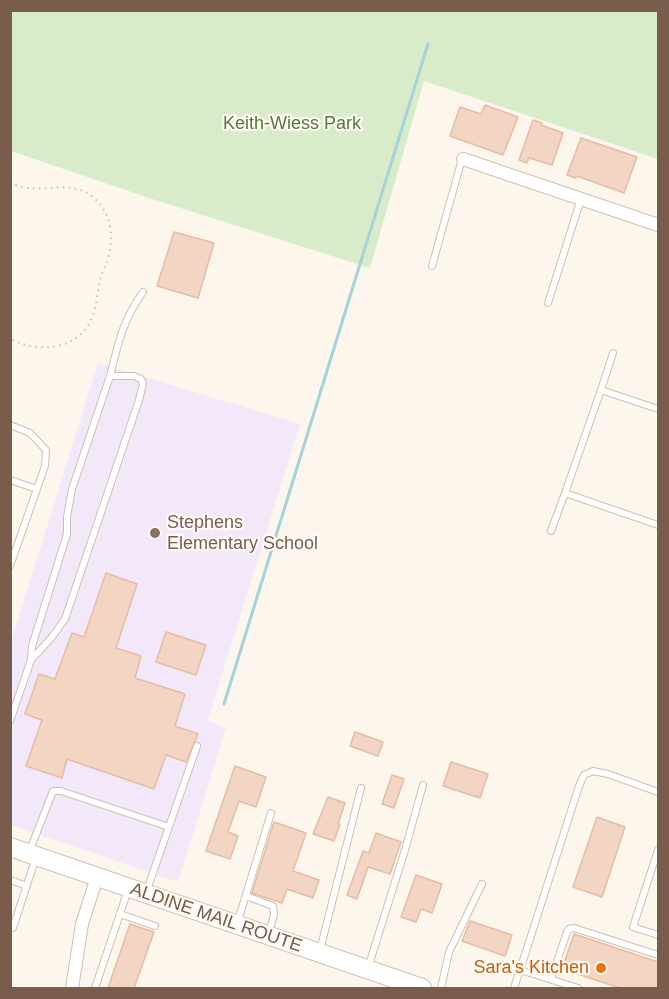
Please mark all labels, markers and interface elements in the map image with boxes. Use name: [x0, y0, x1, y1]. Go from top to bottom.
park label: Keith-Wiess Park: [223, 113, 361, 135]
place label: Stephens Elementary School: [167, 512, 318, 554]
marker: Stephens Elementary School: [148, 526, 162, 540]
street label: ALDINE MAIL ROUTE: [127, 878, 305, 958]
place label: Sara's Kitchen: [474, 957, 589, 979]
marker: Sara's Kitchen: [594, 961, 608, 975]

